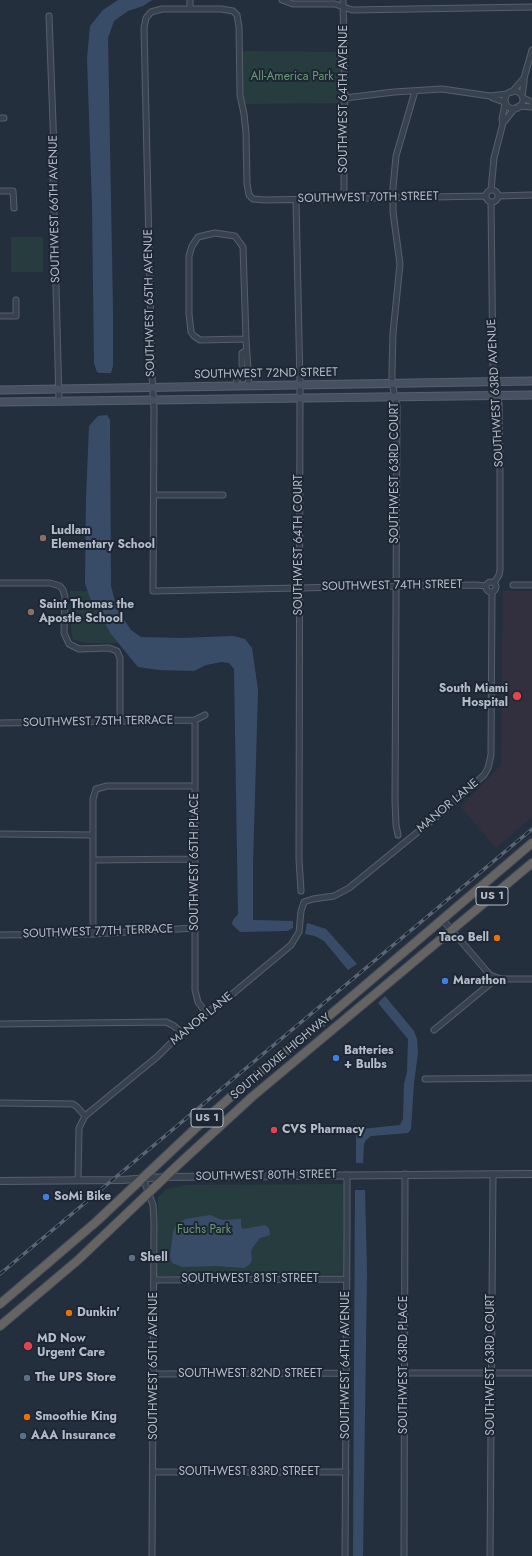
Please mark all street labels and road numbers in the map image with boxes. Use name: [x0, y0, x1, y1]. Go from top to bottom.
street label: SOUTHWEST 64TH AVENUE: [337, 25, 351, 173]
street label: SOUTHWEST 66TH AVENUE: [47, 135, 63, 283]
street label: SOUTHWEST 70TH STREET: [297, 190, 439, 206]
street label: SOUTHWEST 65TH AVENUE: [142, 229, 158, 377]
street label: SOUTHWEST 63RD AVENUE: [485, 318, 507, 468]
street label: SOUTHWEST 72ND STREET: [194, 366, 338, 382]
street label: SOUTHWEST 63RD COURT: [388, 402, 402, 544]
street label: SOUTHWEST 64TH COURT: [292, 474, 306, 616]
street label: SOUTHWEST 74TH STREET: [322, 578, 462, 594]
street label: SOUTHWEST 75TH TERRACE: [22, 713, 174, 731]
street label: MANOR LANE: [414, 776, 482, 836]
street label: SOUTHWEST 65TH PLACE: [188, 793, 202, 931]
road number: US 1: [476, 887, 508, 905]
street label: SOUTHWEST 77TH TERRACE: [22, 922, 174, 942]
street label: MANOR LANE: [168, 989, 236, 1049]
street label: SOUTH DIXIE HIGHWAY: [228, 1011, 334, 1103]
road number: US 1: [191, 1109, 223, 1127]
street label: SOUTHWEST 80TH STREET: [195, 1168, 337, 1184]
street label: SOUTHWEST 81ST STREET: [181, 1272, 319, 1286]
street label: SOUTHWEST 64TH AVENUE: [339, 1291, 353, 1439]
street label: SOUTHWEST 65TH AVENUE: [147, 1292, 161, 1440]
street label: SOUTHWEST 63RD COURT: [484, 1294, 498, 1436]
street label: SOUTHWEST 63RD PLACE: [397, 1296, 411, 1434]
street label: SOUTHWEST 82ND STREET: [178, 1367, 322, 1381]
street label: SOUTHWEST 83RD STREET: [178, 1465, 320, 1479]

